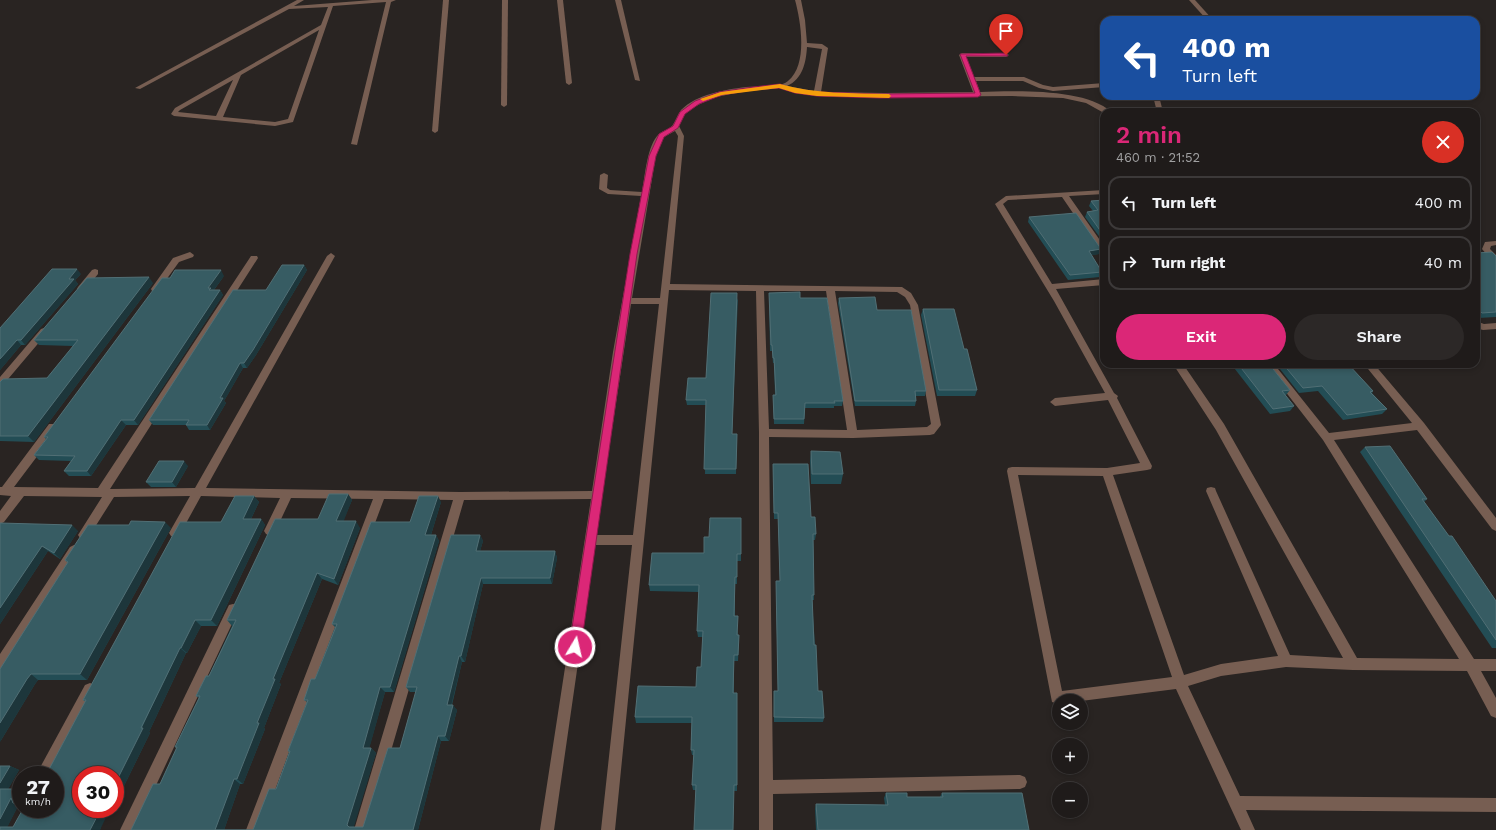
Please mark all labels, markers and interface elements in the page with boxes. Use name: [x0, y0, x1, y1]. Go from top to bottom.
pin: [989, 14, 1023, 55]
icon: arrive: [995, 20, 1017, 42]
text: 400 m: [1182, 31, 1271, 64]
icon: left: [1116, 32, 1168, 84]
text: Turn left: [1182, 65, 1257, 86]
text: 2 min: [1116, 121, 1182, 149]
button: close: [1422, 121, 1464, 163]
text: 460 m · 21:52: [1116, 150, 1200, 165]
icon: left: [1118, 192, 1140, 214]
text: Turn left: [1152, 194, 1216, 212]
text: 400 m: [1415, 194, 1462, 212]
icon: right: [1118, 252, 1140, 274]
text: Turn right: [1152, 254, 1225, 272]
text: 40 m: [1424, 254, 1462, 272]
button: Exit: [1116, 314, 1286, 360]
button: Share: [1294, 314, 1464, 360]
position arrow: [554, 626, 596, 668]
map controls: [1052, 694, 1088, 818]
button: layers: [1052, 694, 1088, 730]
button: +: [1052, 738, 1088, 774]
speed limit sign: 30: [72, 766, 124, 818]
text: 27: [26, 775, 50, 799]
button: −: [1052, 782, 1088, 818]
text: km/h: [25, 796, 51, 807]

